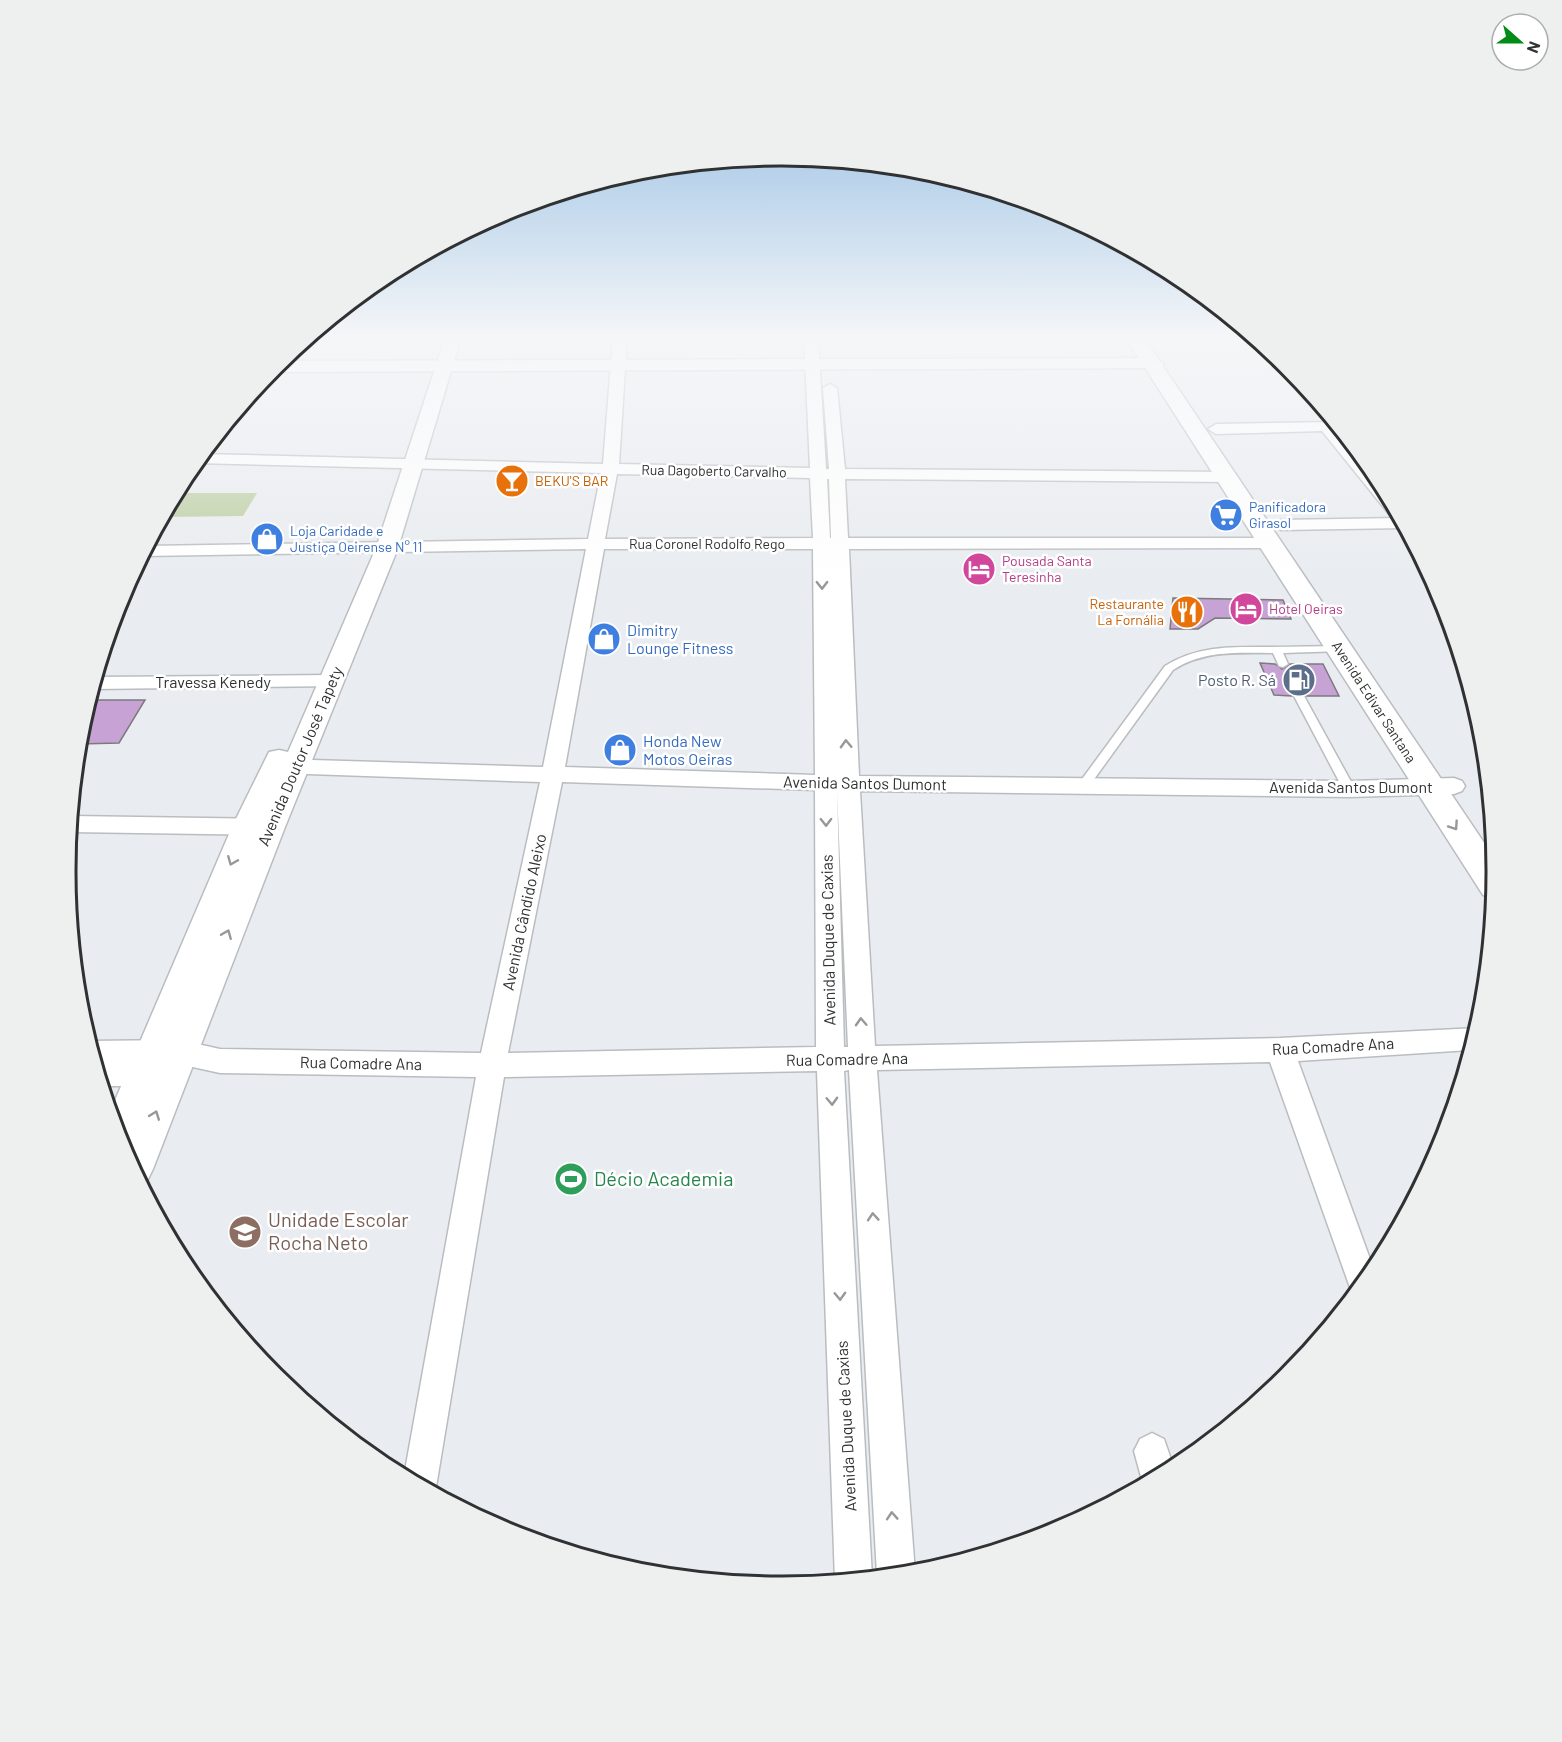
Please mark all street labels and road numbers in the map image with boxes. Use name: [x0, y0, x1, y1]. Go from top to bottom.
street label: Rua Dagoberto Carvalho: [641, 461, 787, 480]
street label: Rua Coronel Rodolfo Rego: [629, 535, 785, 552]
street label: Avenida Edivar Santana: [1329, 638, 1420, 766]
street label: Avenida Doutor José Tapety: [253, 663, 346, 848]
street label: Travessa Kenedy: [155, 672, 271, 691]
street label: Avenida Santos Dumont: [783, 772, 947, 793]
street label: Avenida Santos Dumont: [1269, 777, 1433, 796]
street label: Avenida Cândido Aleixo: [498, 832, 549, 992]
street label: Avenida Duque de Caxias: [817, 854, 838, 1026]
street label: Rua Comadre Ana: [1271, 1033, 1395, 1058]
street label: Rua Comadre Ana: [786, 1048, 908, 1069]
street label: Rua Comadre Ana: [300, 1052, 422, 1073]
street label: Avenida Duque de Caxias: [832, 1340, 859, 1512]

